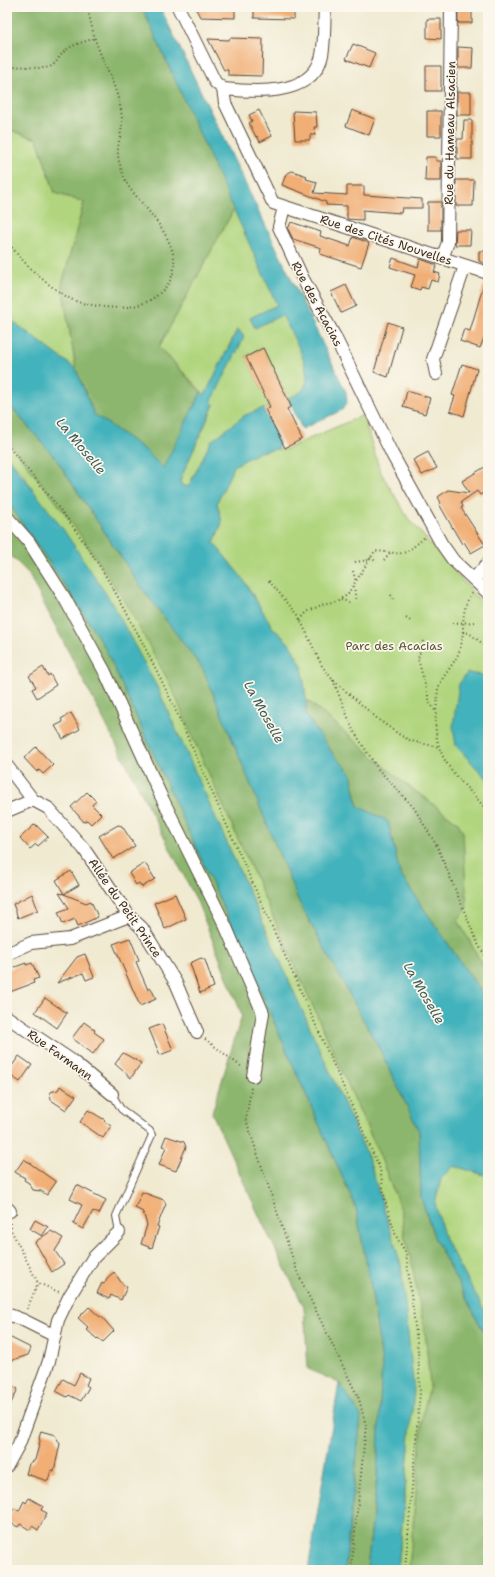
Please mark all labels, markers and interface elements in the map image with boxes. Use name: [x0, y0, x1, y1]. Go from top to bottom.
street label: Rue du Hameau Alsacien: [441, 61, 459, 205]
street label: Rue des Cités Nouvelles: [318, 211, 454, 269]
street label: Rue des Acacias: [288, 259, 346, 349]
water label: La Moselle: [52, 414, 110, 478]
park label: Parc des Acacias: [345, 638, 443, 654]
water label: La Moselle: [240, 678, 288, 746]
street label: Allée du Petit Prince: [85, 855, 165, 961]
water label: La Moselle: [399, 959, 449, 1027]
street label: Rue Farmann: [24, 1026, 96, 1084]

